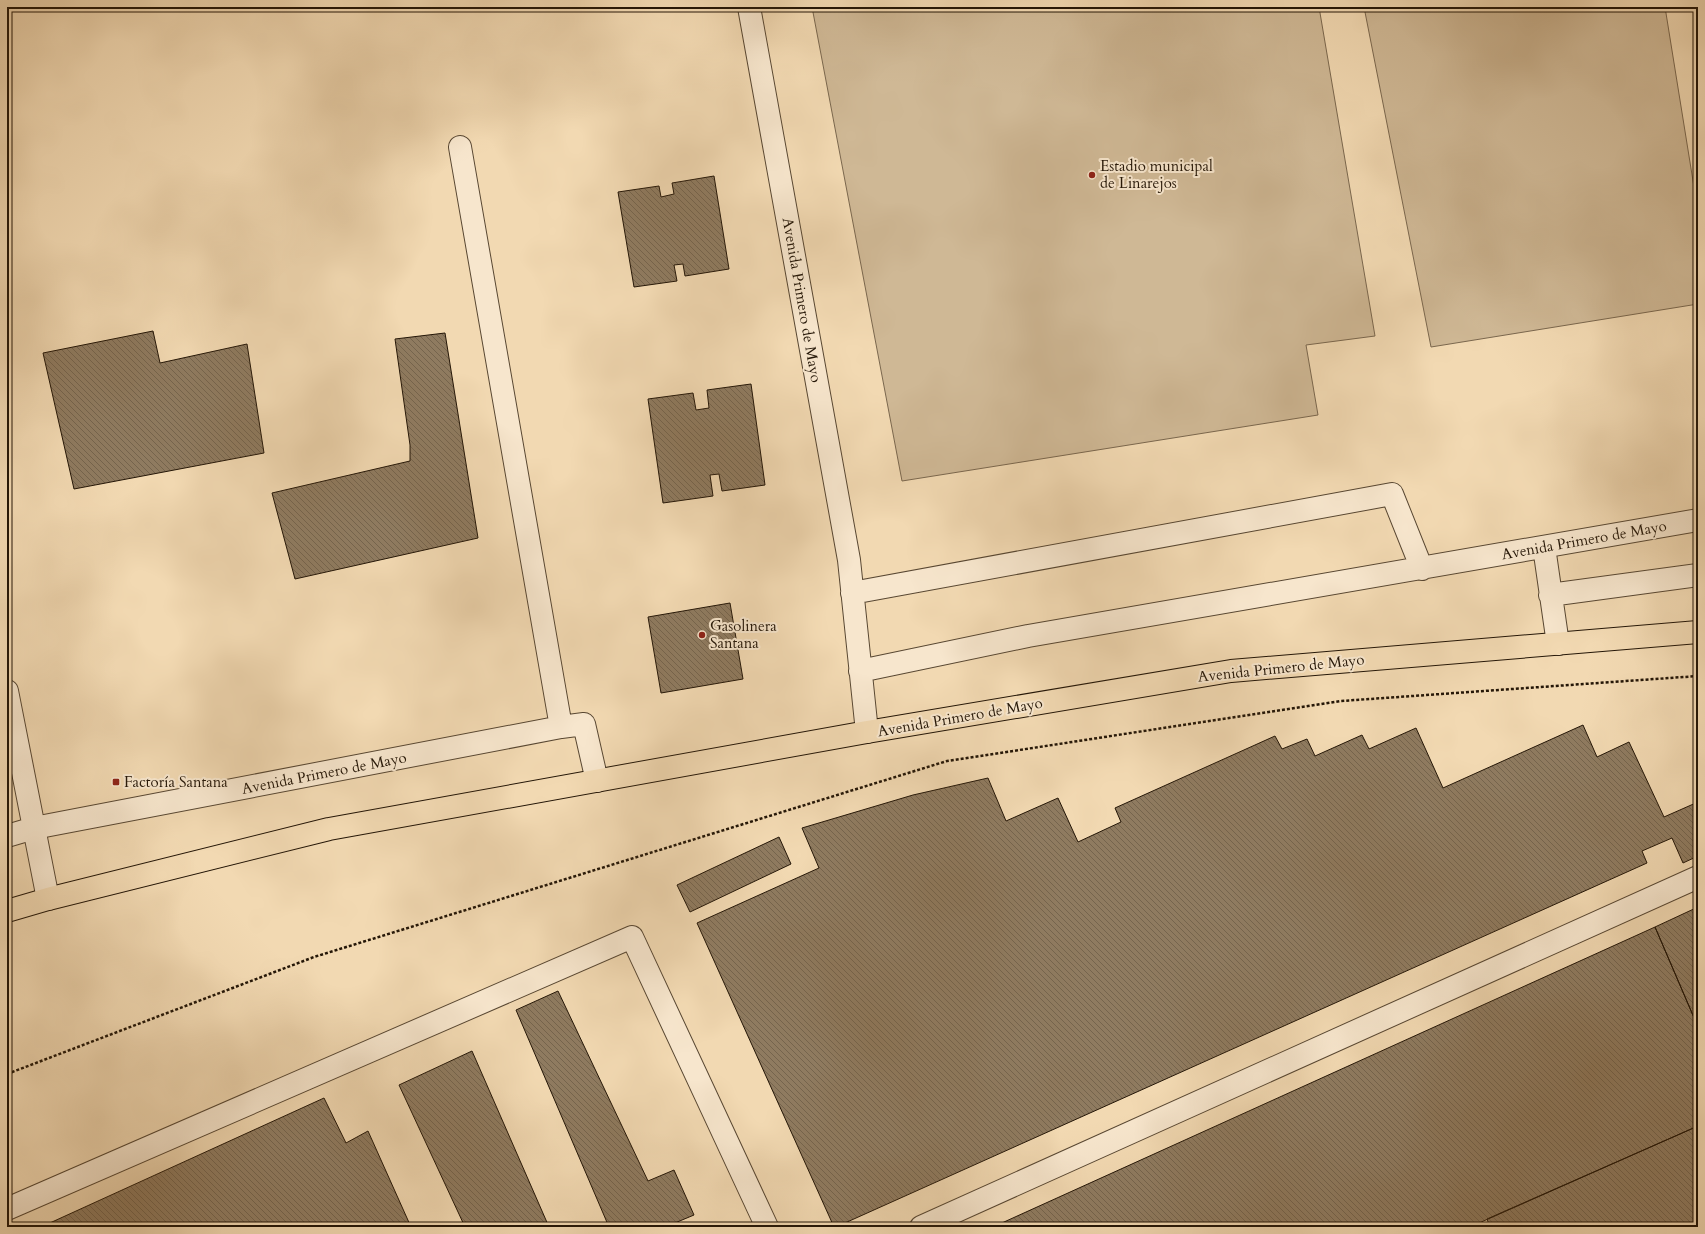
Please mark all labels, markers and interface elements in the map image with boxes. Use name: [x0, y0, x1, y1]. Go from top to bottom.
place label: Estadio municipal de Linarejos: [1100, 156, 1213, 193]
marker: Estadio municipal de Linarejos: [1087, 170, 1097, 180]
street label: Avenida Primero de Mayo: [778, 216, 826, 384]
street label: Avenida Primero de Mayo: [1500, 516, 1668, 564]
place label: Gasolinera Santana: [710, 616, 777, 653]
marker: Gasolinera Santana: [697, 630, 707, 640]
street label: Avenida Primero de Mayo: [1197, 649, 1365, 687]
street label: Avenida Primero de Mayo: [876, 693, 1044, 741]
street label: Avenida Primero de Mayo: [240, 747, 408, 799]
place label: Factoría Santana: [124, 772, 228, 792]
marker: Factoría Santana: [111, 777, 121, 787]

